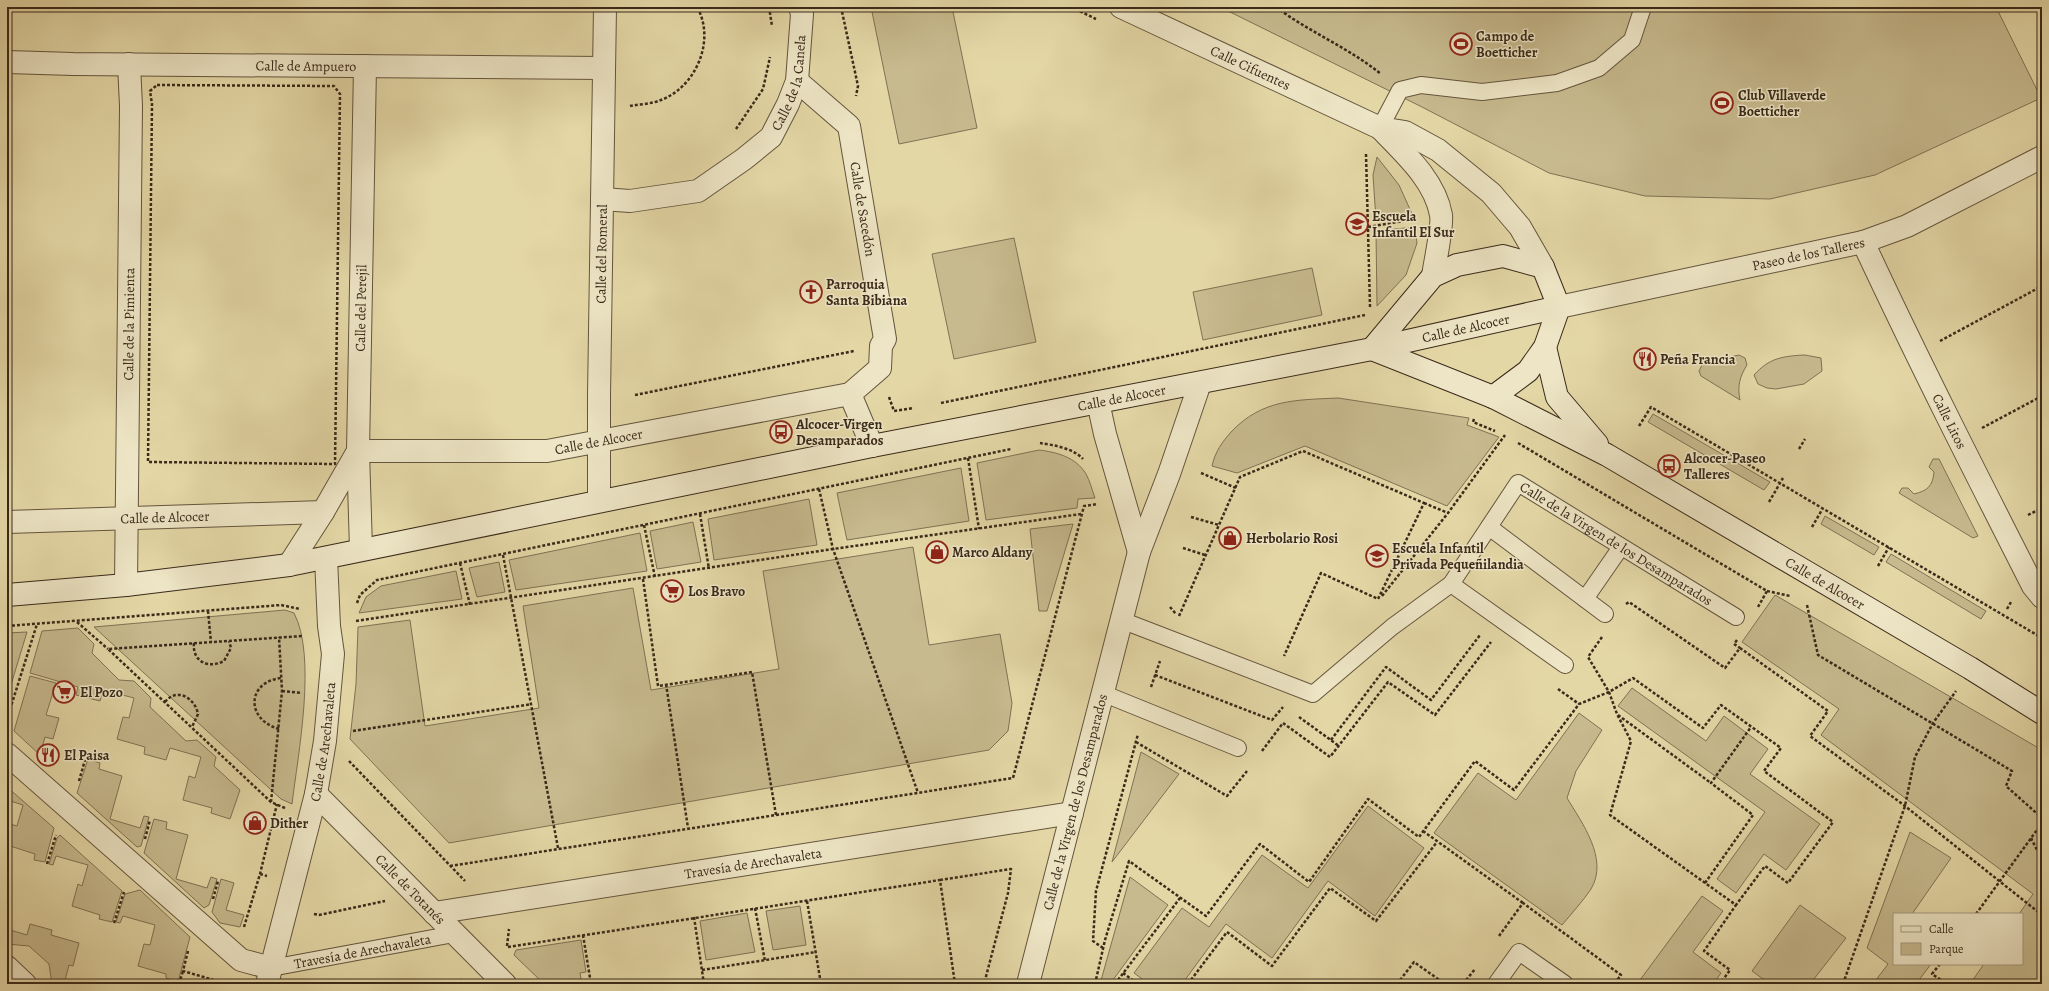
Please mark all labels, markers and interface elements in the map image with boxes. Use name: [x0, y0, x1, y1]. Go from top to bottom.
place label: Campo de Boetticher: [1476, 27, 1538, 62]
sports icon: Campo de Boetticher: [1448, 31, 1474, 57]
street label: Calle de la Canela: [767, 34, 810, 134]
street label: Calle Cifuentes: [1207, 41, 1293, 95]
street label: Calle de Ampuero: [255, 56, 356, 76]
place label: Club Villaverde Boetticher: [1738, 86, 1827, 121]
sports icon: Club Villaverde Boetticher: [1709, 90, 1735, 116]
street label: Calle de Sacedón: [845, 160, 880, 258]
street label: Calle del Romeral: [591, 204, 612, 304]
place label: Escuela Infantil El Sur: [1372, 207, 1455, 242]
school or university icon: Escuela Infantil El Sur: [1344, 211, 1370, 237]
street label: Paseo de los Talleres: [1750, 233, 1867, 275]
street label: Calle del Perejil: [351, 264, 371, 352]
street label: Calle de la Pimienta: [119, 267, 139, 381]
place label: Parroquia Santa Bibiana: [826, 275, 907, 310]
church icon: Parroquia Santa Bibiana: [798, 279, 824, 305]
street label: Calle de Alcocer: [1420, 309, 1512, 347]
restaurant icon: Peña Francia: [1632, 346, 1658, 372]
place label: Peña Francia: [1660, 350, 1736, 369]
street label: Calle de Alcocer: [1076, 380, 1168, 416]
street label: Calle Litos: [1927, 390, 1971, 452]
place label: Alcocer-Virgen Desamparados: [795, 415, 884, 450]
bus stop icon: Alcocer-Virgen Desamparados: [768, 419, 794, 445]
street label: Calle de Alcocer: [553, 424, 645, 459]
place label: Alcocer-Paseo Talleres: [1683, 449, 1766, 484]
bus stop icon: Alcocer-Paseo Talleres: [1656, 453, 1682, 479]
street label: Calle de la Virgen de los Desamparados: [1516, 477, 1716, 610]
street label: Calle de Alcocer: [120, 507, 210, 528]
shop icon: Herbolario Rosi: [1217, 525, 1243, 551]
place label: Herbolario Rosi: [1246, 529, 1338, 548]
shop icon: Marco Aldany: [924, 539, 950, 565]
place label: Escuela Infantil Privada Pequeñilandia: [1392, 539, 1524, 574]
place label: Marco Aldany: [952, 543, 1033, 562]
school or university icon: Escuela Infantil Privada Pequeñilandia: [1364, 543, 1390, 569]
street label: Calle de Alcocer: [1782, 553, 1869, 615]
supermarket icon: Los Bravo: [659, 578, 685, 604]
place label: Los Bravo: [688, 582, 745, 601]
supermarket icon: El Pozo: [51, 679, 77, 705]
street label: Calle de Arechavaleta: [305, 681, 340, 804]
place label: El Pozo: [80, 683, 123, 702]
street label: Calle de la Virgen de los Desamparados: [1038, 692, 1112, 912]
restaurant icon: El Paisa: [35, 742, 61, 768]
place label: El Paisa: [64, 746, 110, 765]
shop icon: Dither: [242, 810, 268, 836]
place label: Dither: [270, 814, 308, 833]
street label: Travesía de Arechavaleta: [683, 843, 824, 884]
street label: Calle de Totanés: [371, 850, 449, 929]
legend: [1893, 913, 2023, 965]
text: Calle: [1929, 921, 1953, 937]
street label: Travesía de Arechavaleta: [292, 929, 433, 974]
text: Parque: [1929, 941, 1964, 957]

